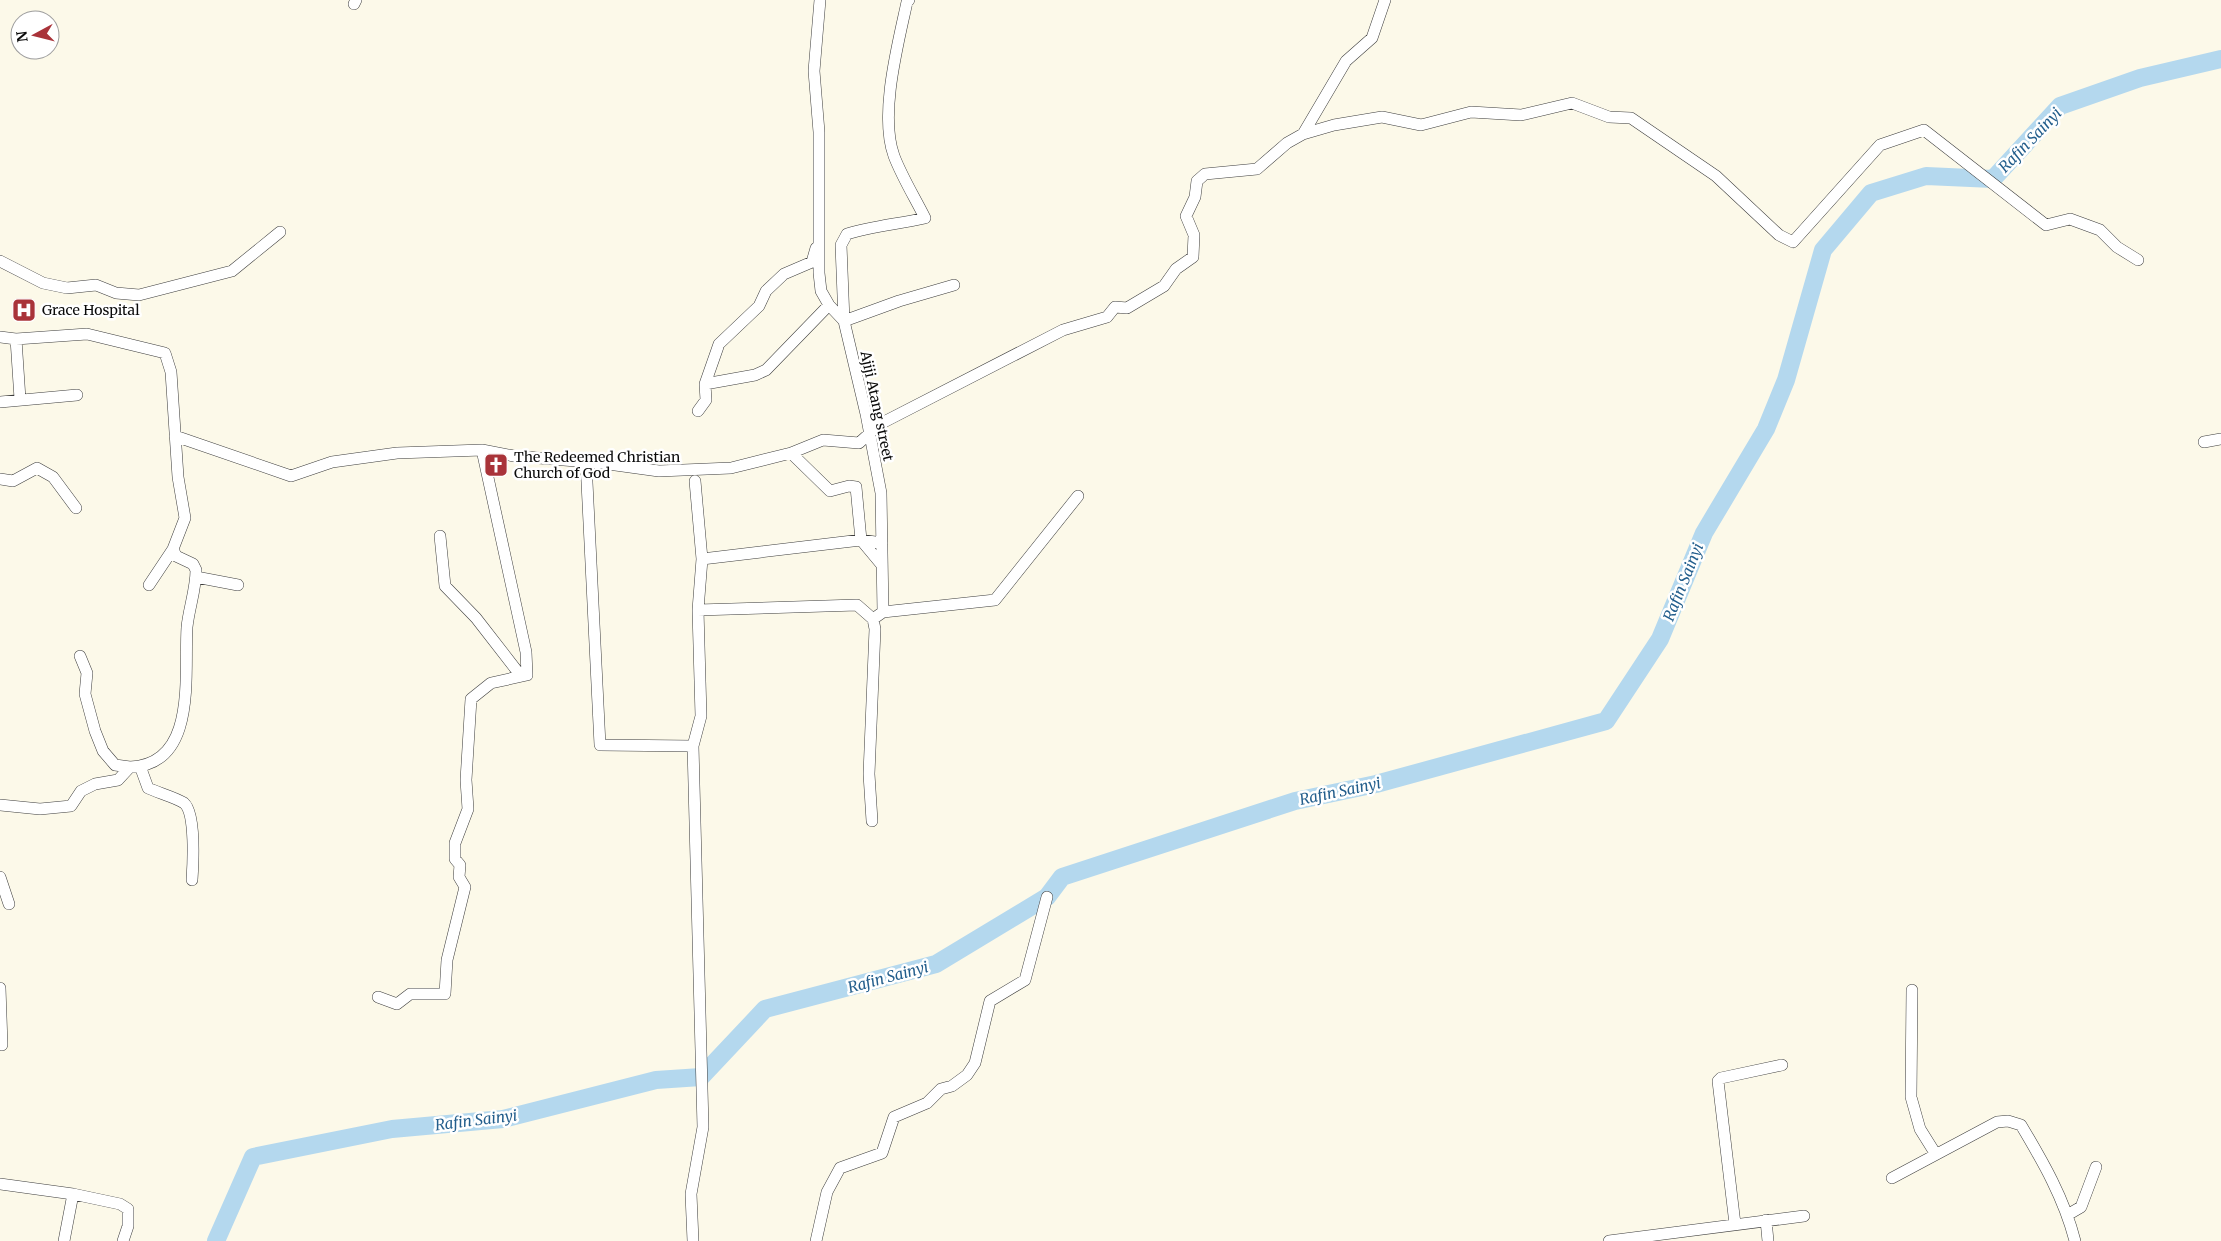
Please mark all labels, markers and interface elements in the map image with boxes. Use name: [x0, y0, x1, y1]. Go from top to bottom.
north arrow: [10, 10, 60, 60]
text: N: [12, 30, 32, 43]
water label: Rafin Sainyi: [1994, 104, 2066, 176]
hospital icon: Grace Hospital: [11, 297, 37, 323]
place label: Grace Hospital: [42, 301, 140, 319]
street label: Ajiji Atang street: [856, 348, 898, 463]
place label: The Redeemed Christian Church of God: [514, 448, 680, 482]
church icon: The Redeemed Christian Church of God: [483, 452, 509, 478]
water label: Rafin Sainyi: [1659, 540, 1707, 624]
water label: Rafin Sainyi: [1298, 773, 1382, 809]
water label: Rafin Sainyi: [846, 957, 930, 997]
water label: Rafin Sainyi: [434, 1106, 518, 1134]

